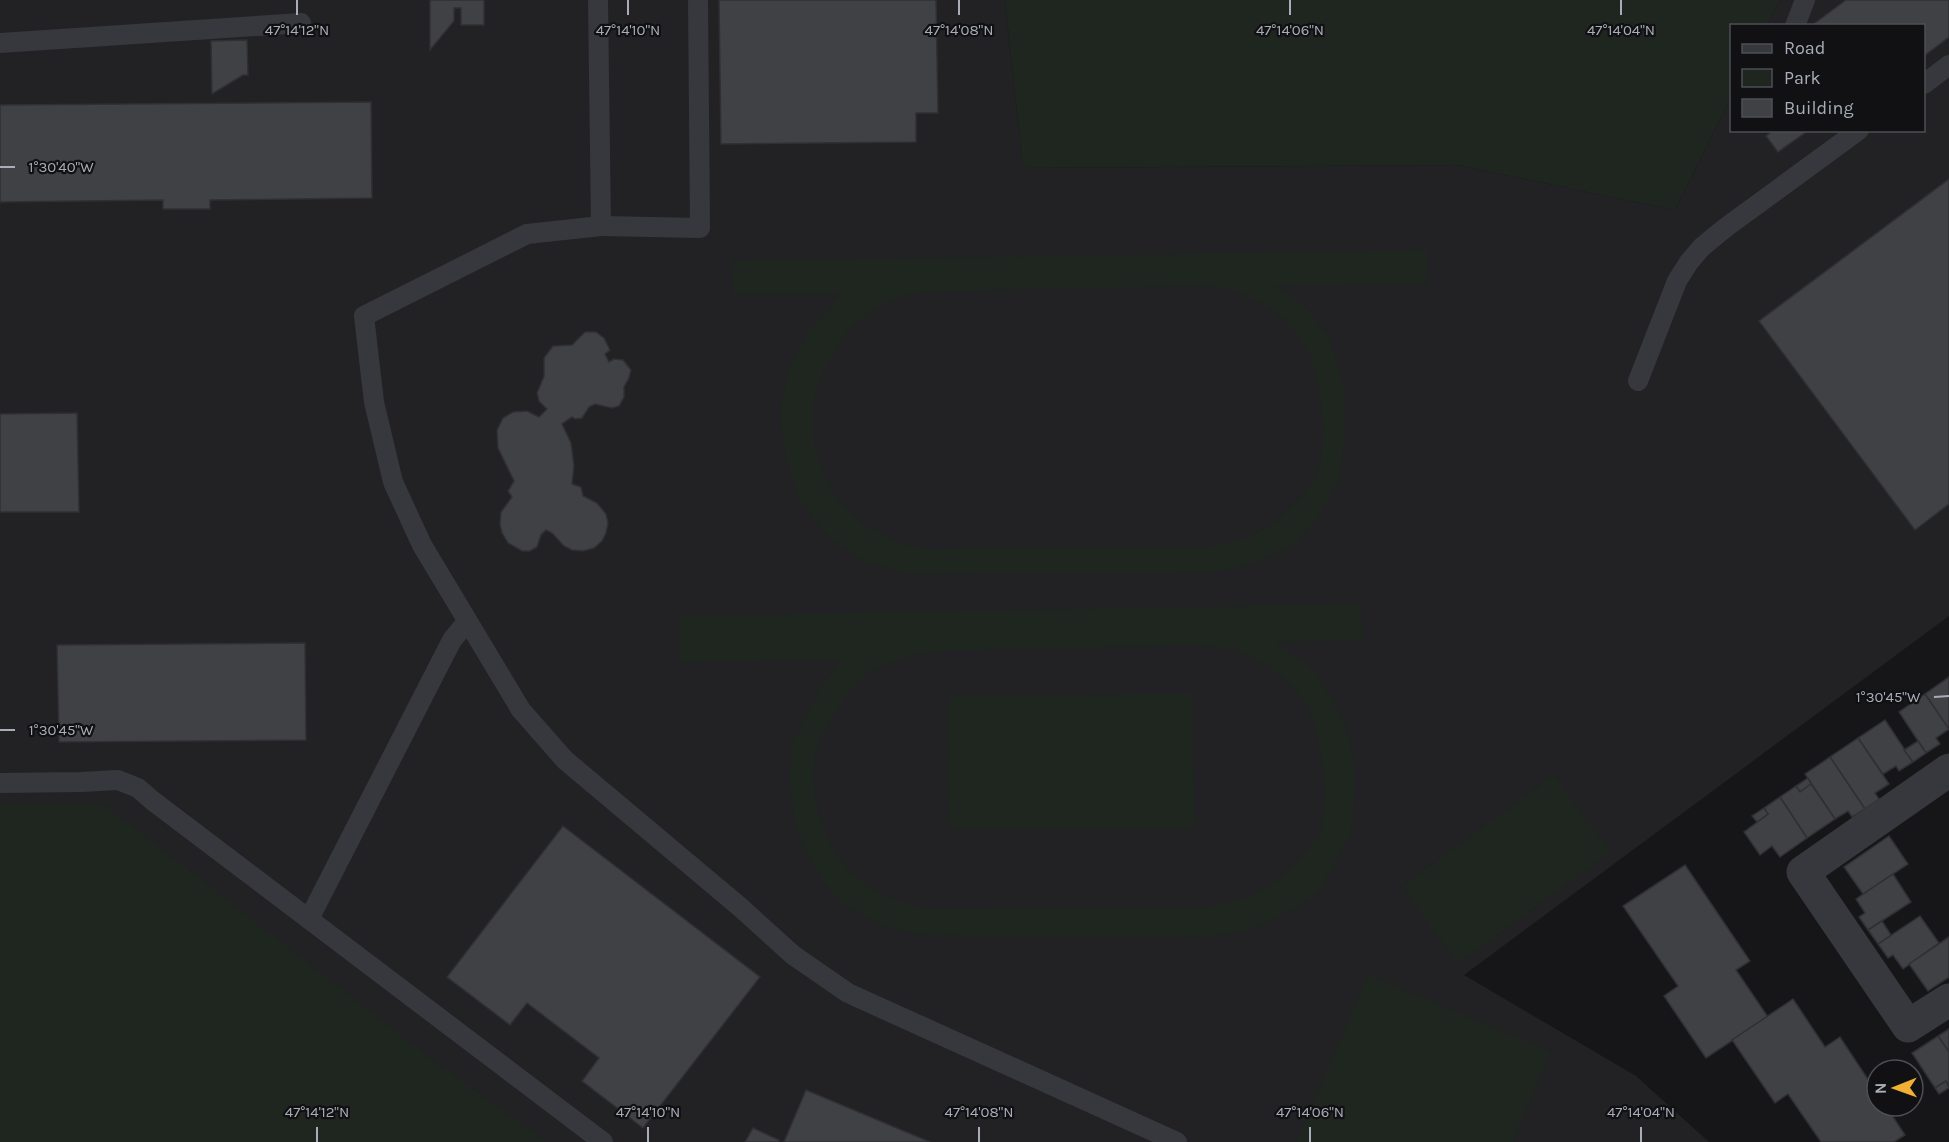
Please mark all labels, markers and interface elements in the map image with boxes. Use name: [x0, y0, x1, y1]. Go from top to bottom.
text: 47°14'12"N: [265, 21, 329, 39]
text: 47°14'10"N: [596, 21, 660, 39]
text: 47°14'08"N: [925, 21, 993, 39]
text: 47°14'06"N: [1256, 21, 1324, 39]
text: 47°14'04"N: [1587, 21, 1655, 39]
legend: [1730, 24, 1925, 132]
text: Road: [1784, 37, 1825, 59]
text: Park: [1784, 67, 1821, 89]
text: Building: [1784, 97, 1854, 119]
text: 1°30'40"W: [28, 158, 94, 176]
text: 1°30'45"W: [1856, 688, 1921, 706]
text: 1°30'45"W: [29, 721, 94, 739]
north arrow: [1865, 1058, 1925, 1118]
text: N: [1871, 1082, 1890, 1094]
text: 47°14'12"N: [285, 1103, 349, 1121]
text: 47°14'10"N: [616, 1103, 680, 1121]
text: 47°14'08"N: [945, 1103, 1013, 1121]
text: 47°14'06"N: [1276, 1103, 1344, 1121]
text: 47°14'04"N: [1607, 1103, 1675, 1121]

